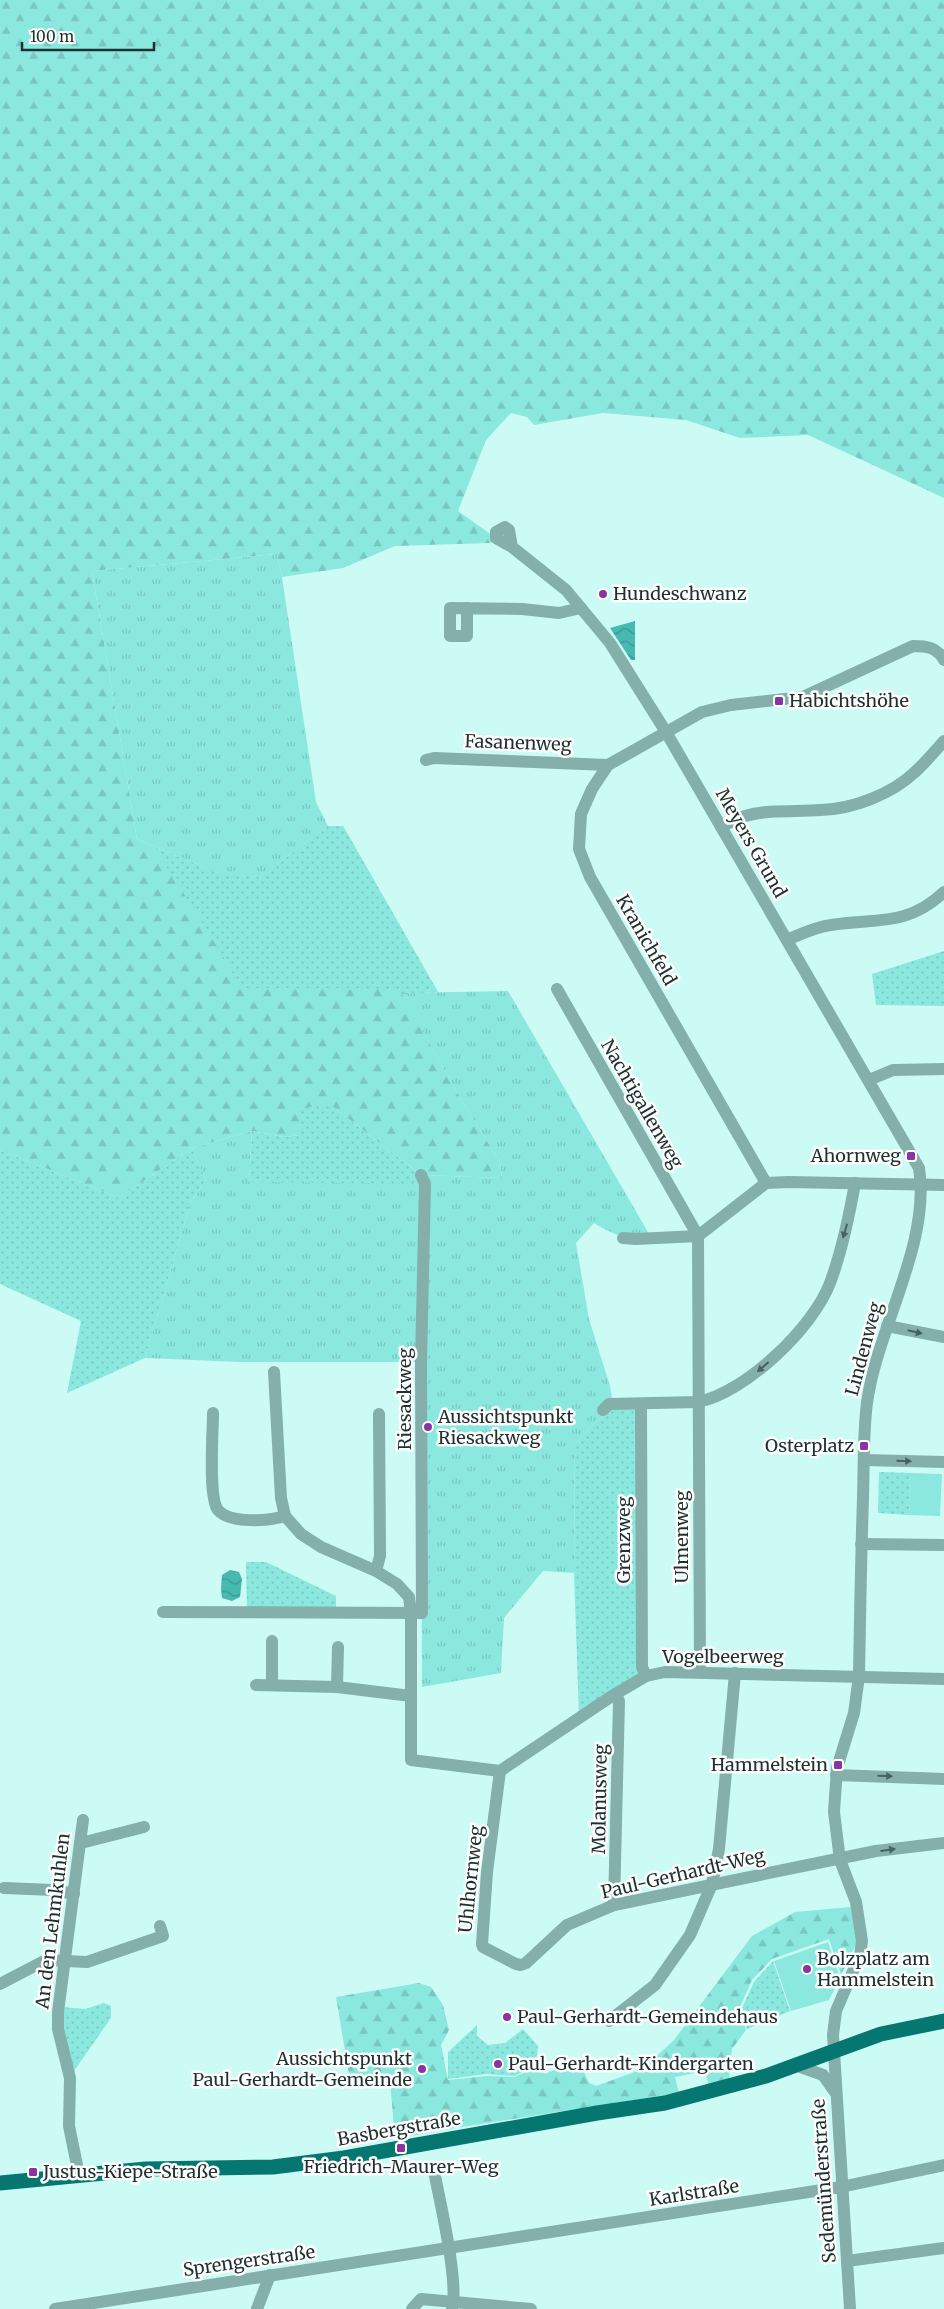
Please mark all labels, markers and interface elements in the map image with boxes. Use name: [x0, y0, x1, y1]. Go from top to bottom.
scale bar: [22, 20, 155, 52]
text: 100 m: [30, 27, 74, 46]
place label: Hundeschwanz: [613, 582, 747, 605]
marker: Hundeschwanz: [597, 588, 609, 600]
place label: Habichtshöhe: [789, 689, 909, 712]
marker: Habichtshöhe: [773, 695, 785, 707]
street label: Fasanenweg: [464, 729, 572, 756]
street label: Meyers Grund: [711, 784, 792, 902]
street label: Kranichfeld: [611, 890, 682, 989]
street label: Nachtigallenweg: [596, 1035, 689, 1172]
place label: Ahornweg: [810, 1144, 901, 1167]
marker: Ahornweg: [905, 1150, 917, 1162]
one-way arrow: [841, 1224, 849, 1239]
street label: Lindenweg: [840, 1299, 887, 1398]
one-way arrow: [908, 1328, 923, 1336]
street label: Riesackweg: [393, 1348, 416, 1450]
one-way arrow: [756, 1361, 769, 1372]
place label: Aussichtspunkt Riesackweg: [437, 1405, 574, 1449]
marker: Aussichtspunkt Riesackweg: [422, 1421, 434, 1433]
place label: Osterplatz: [765, 1434, 854, 1457]
marker: Osterplatz: [858, 1440, 870, 1452]
one-way arrow: [896, 1457, 912, 1465]
street label: Ulmenweg: [670, 1490, 693, 1584]
street label: Grenzweg: [612, 1496, 635, 1584]
street label: Vogelbeerweg: [661, 1645, 784, 1668]
street label: Molanusweg: [587, 1744, 612, 1854]
place label: Hammelstein: [711, 1753, 828, 1776]
marker: Hammelstein: [832, 1759, 844, 1771]
one-way arrow: [877, 1772, 893, 1780]
street label: Uhlhornweg: [453, 1824, 488, 1934]
street label: An den Lehmkuhlen: [30, 1832, 75, 2011]
street label: Paul-Gerhardt-Weg: [599, 1843, 767, 1904]
one-way arrow: [880, 1845, 896, 1853]
place label: Bolzplatz am Hammelstein: [817, 1947, 934, 1991]
marker: Bolzplatz am Hammelstein: [801, 1963, 813, 1975]
place label: Paul-Gerhardt-Gemeindehaus: [517, 2005, 778, 2028]
marker: Paul-Gerhardt-Gemeindehaus: [501, 2011, 513, 2023]
place label: Aussichtspunkt Paul-Gerhardt-Gemeinde: [192, 2047, 412, 2091]
place label: Paul-Gerhardt-Kindergarten: [508, 2052, 754, 2075]
marker: Paul-Gerhardt-Kindergarten: [492, 2058, 504, 2070]
marker: Aussichtspunkt Paul-Gerhardt-Gemeinde: [416, 2063, 428, 2075]
street label: Sedemünderstraße: [806, 2098, 841, 2264]
street label: Basbergstraße: [335, 2106, 462, 2151]
marker: Friedrich-Maurer-Weg: [395, 2142, 407, 2154]
place label: Friedrich-Maurer-Weg: [303, 2155, 499, 2178]
place label: Justus-Kiepe-Straße: [42, 2160, 218, 2183]
marker: Justus-Kiepe-Straße: [27, 2166, 39, 2178]
street label: Karlstraße: [647, 2174, 741, 2211]
street label: Sprengerstraße: [181, 2240, 316, 2281]

